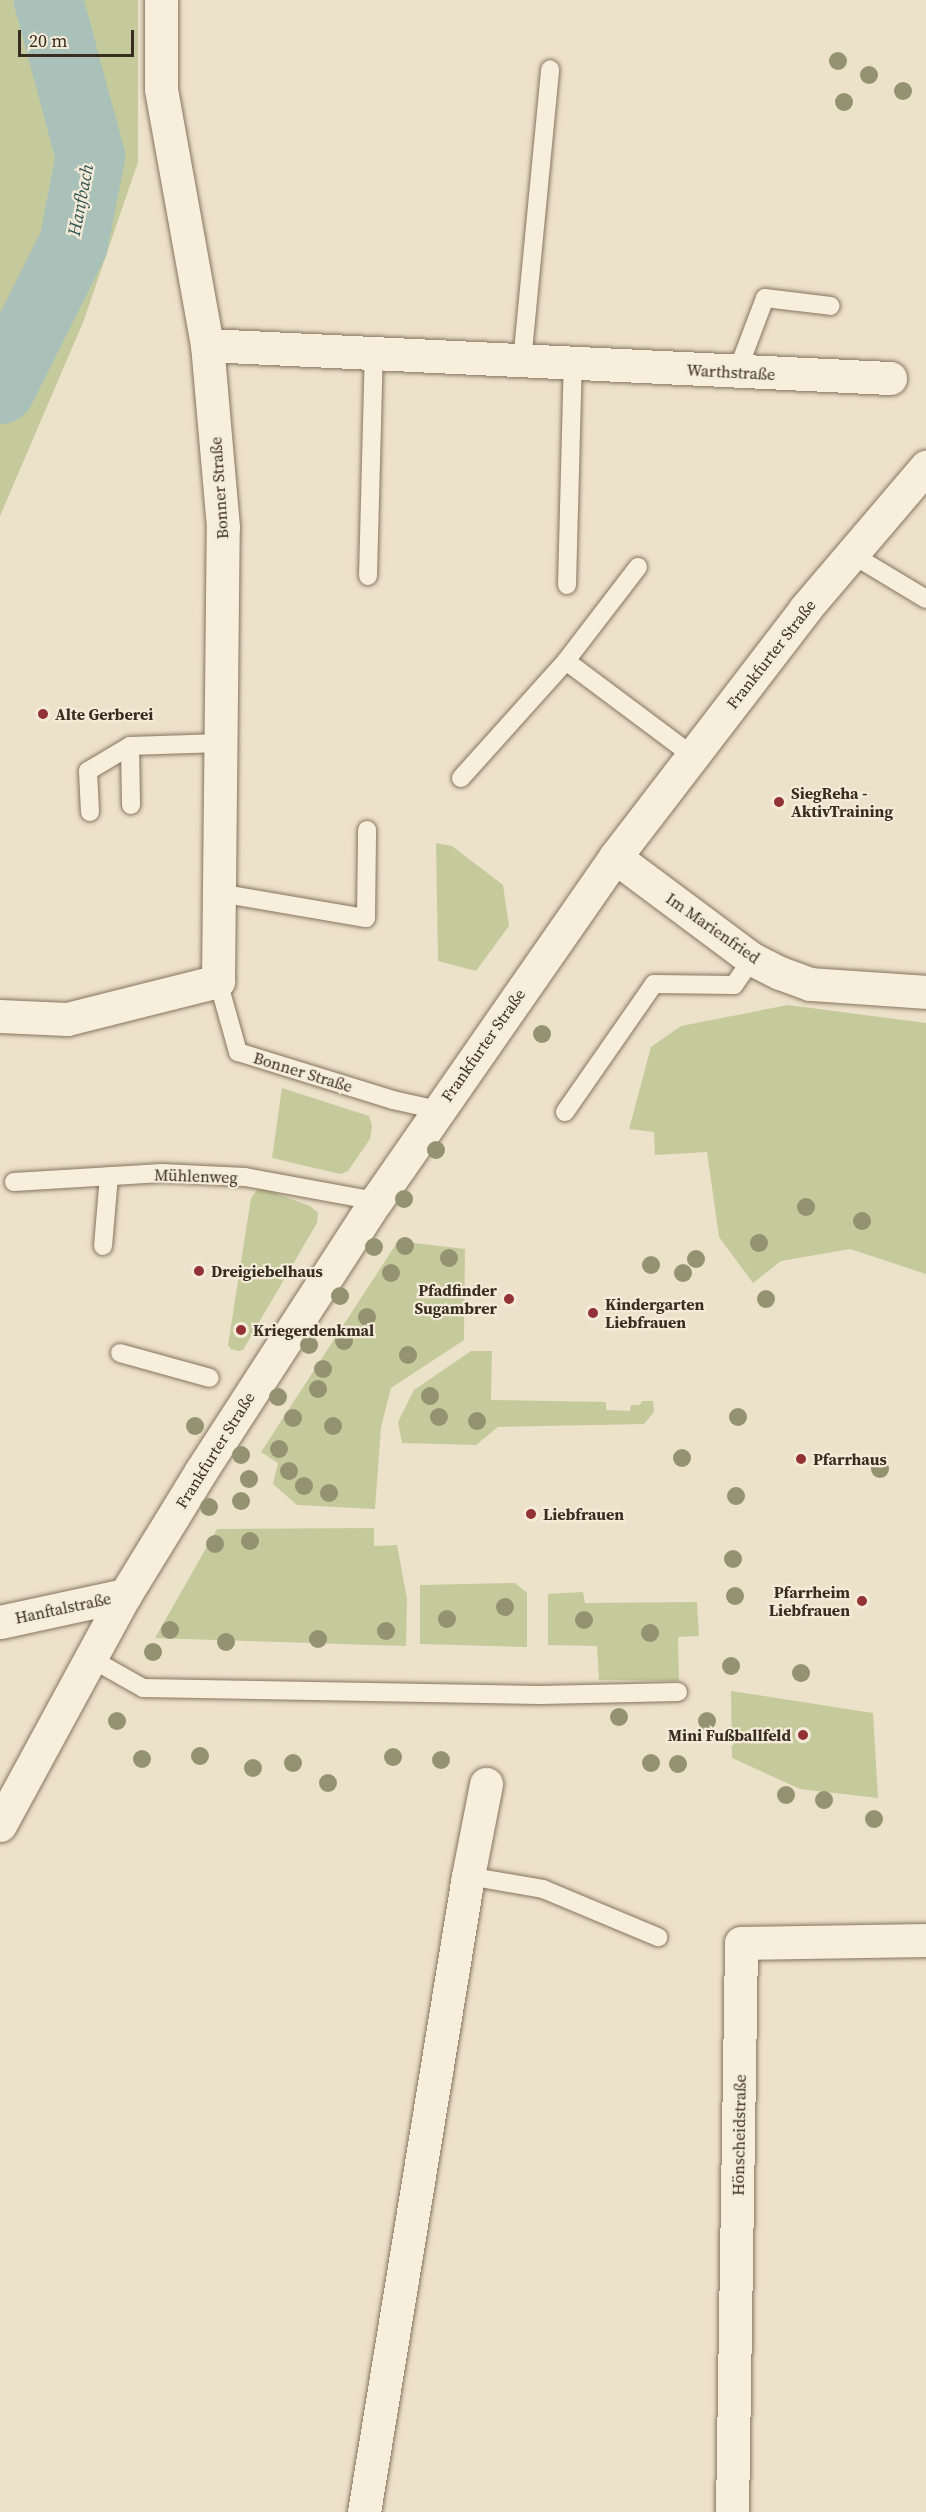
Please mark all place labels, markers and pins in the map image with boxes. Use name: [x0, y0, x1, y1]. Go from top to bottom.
place label: Alte Gerberei: [55, 704, 153, 724]
marker: Alte Gerberei: [36, 707, 50, 721]
place label: SiegReha - AktivTraining: [791, 783, 893, 821]
marker: SiegReha - AktivTraining: [772, 795, 786, 809]
place label: Dreigiebelhaus: [211, 1261, 323, 1281]
marker: Dreigiebelhaus: [192, 1264, 206, 1278]
place label: Pfadfinder Sugambrer: [415, 1280, 497, 1318]
marker: Pfadfinder Sugambrer: [502, 1292, 516, 1306]
place label: Kindergarten Liebfrauen: [605, 1294, 704, 1332]
marker: Kindergarten Liebfrauen: [586, 1306, 600, 1320]
place label: Kriegerdenkmal: [253, 1320, 374, 1340]
marker: Kriegerdenkmal: [234, 1323, 248, 1337]
place label: Pfarrhaus: [813, 1449, 887, 1469]
marker: Pfarrhaus: [794, 1452, 808, 1466]
place label: Liebfrauen: [543, 1504, 624, 1524]
marker: Liebfrauen: [524, 1507, 538, 1521]
place label: Pfarrheim Liebfrauen: [769, 1582, 850, 1620]
marker: Pfarrheim Liebfrauen: [855, 1594, 869, 1608]
place label: Mini Fußballfeld: [668, 1725, 791, 1745]
marker: Mini Fußballfeld: [796, 1728, 810, 1742]

